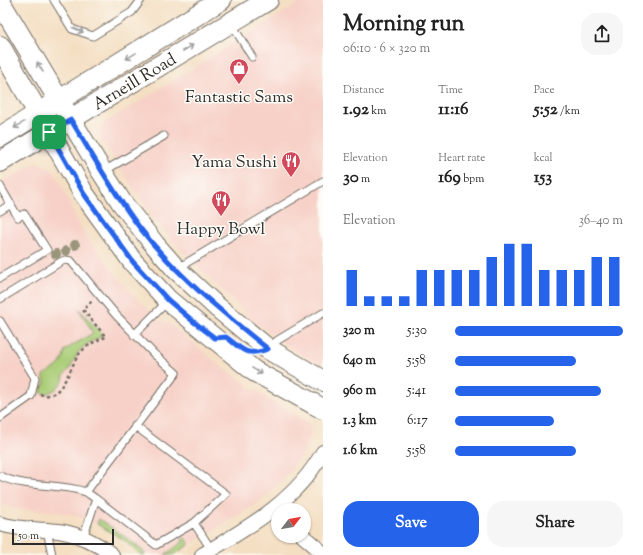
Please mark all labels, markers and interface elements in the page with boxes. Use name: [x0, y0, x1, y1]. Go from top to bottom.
text: Morning run: [343, 9, 465, 41]
button: share: [581, 13, 623, 55]
one-way arrow: [71, 27, 83, 34]
text: 06:10 · 6 × 320 m: [343, 40, 430, 58]
one-way arrow: [182, 44, 194, 52]
street label: Arneill Road: [89, 48, 182, 117]
one-way arrow: [126, 52, 137, 60]
shop icon: Fantastic Sams: [228, 57, 250, 85]
one-way arrow: [35, 61, 43, 73]
text: Distance: [343, 82, 384, 98]
text: Time: [438, 82, 463, 98]
text: Pace: [534, 82, 555, 98]
place label: Fantastic Sams: [185, 86, 293, 110]
text: 1.92: [343, 98, 369, 122]
text: 11:16: [438, 98, 469, 122]
text: 5:52: [534, 98, 558, 122]
text: km: [369, 103, 386, 119]
text: /km: [558, 103, 580, 119]
pin: [32, 115, 66, 149]
one-way arrow: [14, 121, 25, 129]
icon: arrive: [38, 121, 60, 143]
restaurant icon: Yama Sushi: [280, 150, 302, 178]
text: Elevation: [343, 150, 388, 166]
text: Heart rate: [438, 150, 485, 166]
text: kcal: [534, 150, 553, 166]
place label: Yama Sushi: [191, 151, 277, 175]
text: 30: [343, 166, 359, 190]
text: 169: [438, 166, 461, 190]
text: 153: [534, 166, 552, 190]
text: m: [359, 171, 370, 187]
text: bpm: [461, 171, 484, 187]
restaurant icon: Happy Bowl: [210, 189, 232, 217]
text: Elevation: [343, 212, 396, 230]
text: 36–40 m: [579, 212, 623, 230]
place label: Happy Bowl: [177, 218, 265, 242]
text: 320 m: [343, 322, 375, 340]
text: 5:30: [407, 322, 427, 340]
text: 640 m: [343, 352, 376, 370]
text: 5:58: [407, 352, 426, 370]
one-way arrow: [251, 368, 263, 376]
text: 960 m: [343, 382, 376, 400]
text: 5:41: [407, 382, 426, 400]
text: 1.3 km: [343, 412, 377, 430]
text: 6:17: [407, 412, 428, 430]
text: 1.6 km: [343, 442, 378, 460]
text: 5:58: [407, 442, 426, 460]
button: Save: [343, 501, 479, 547]
button: Share: [487, 501, 623, 547]
north arrow: [271, 503, 311, 543]
map controls: [271, 503, 311, 543]
scale bar: [12, 527, 114, 546]
text: 50 m: [18, 528, 39, 544]

